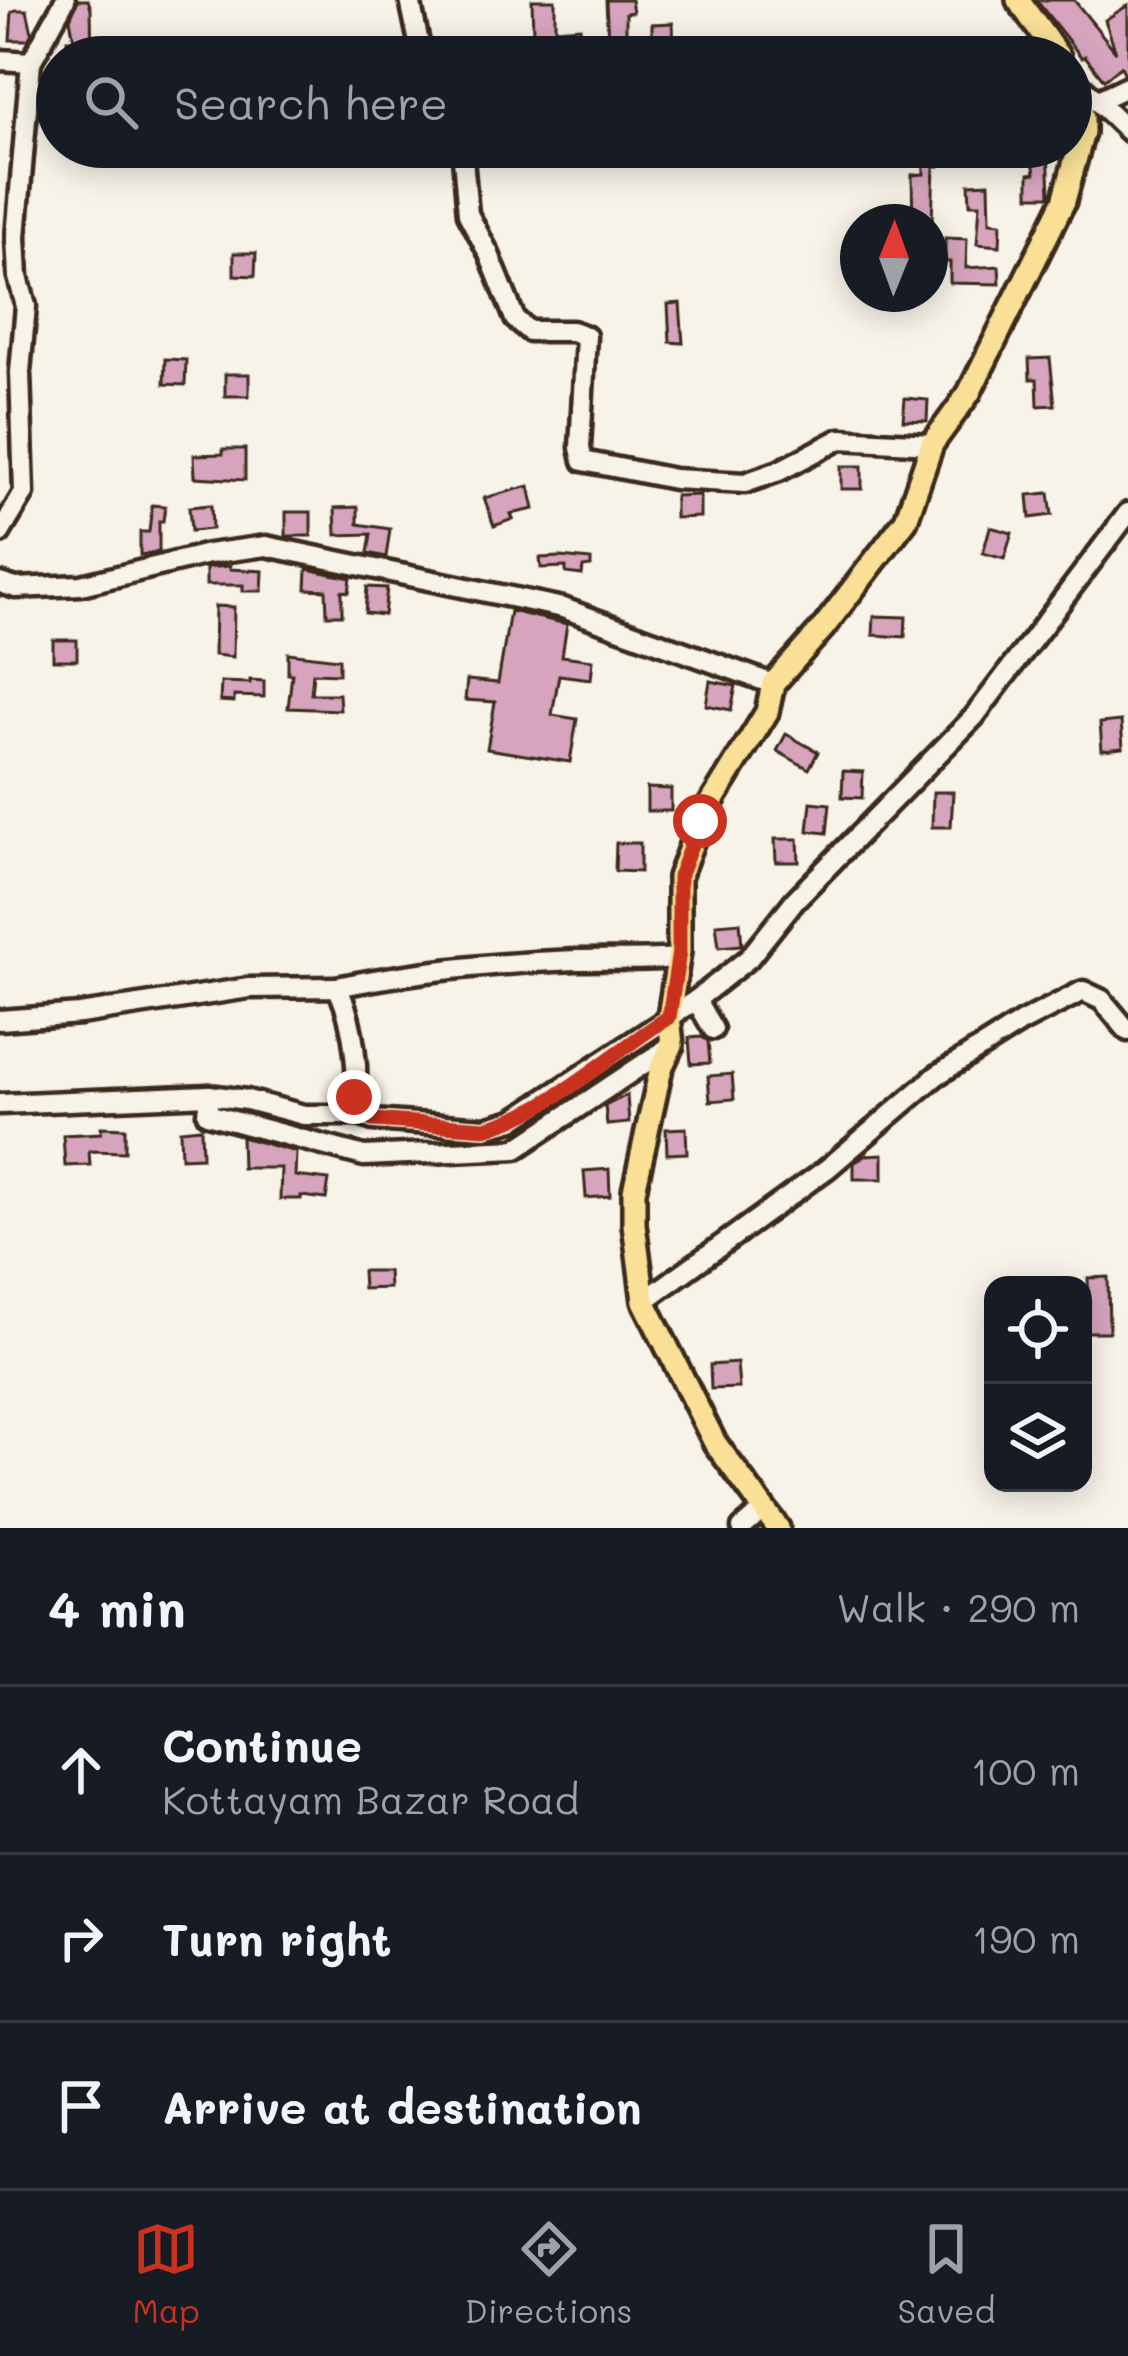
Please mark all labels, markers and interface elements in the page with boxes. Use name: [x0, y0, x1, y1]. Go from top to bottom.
search box: [36, 36, 1092, 168]
icon: search: [78, 69, 144, 135]
text: Search here: [174, 73, 448, 131]
north arrow: [840, 204, 948, 312]
route start: [673, 794, 727, 848]
route end: [327, 1070, 381, 1124]
map controls: [984, 1276, 1092, 1492]
button: locate: [984, 1276, 1092, 1384]
button: layers: [984, 1384, 1092, 1492]
text: 4 min: [48, 1573, 186, 1640]
text: Walk · 290 m: [837, 1581, 1080, 1632]
text: Continue: [162, 1715, 362, 1773]
icon: ahead: [48, 1737, 114, 1803]
text: 100 m: [971, 1744, 1080, 1795]
text: Kottayam Bazar Road: [162, 1773, 579, 1824]
icon: right: [48, 1905, 114, 1971]
text: Turn right: [162, 1909, 391, 1967]
text: 190 m: [972, 1912, 1080, 1963]
icon: arrive: [48, 2073, 114, 2139]
text: Arrive at destination: [162, 2077, 642, 2135]
tab: Map: [133, 2216, 200, 2331]
tab: Directions: [465, 2216, 632, 2331]
tab: Saved: [898, 2216, 995, 2331]

